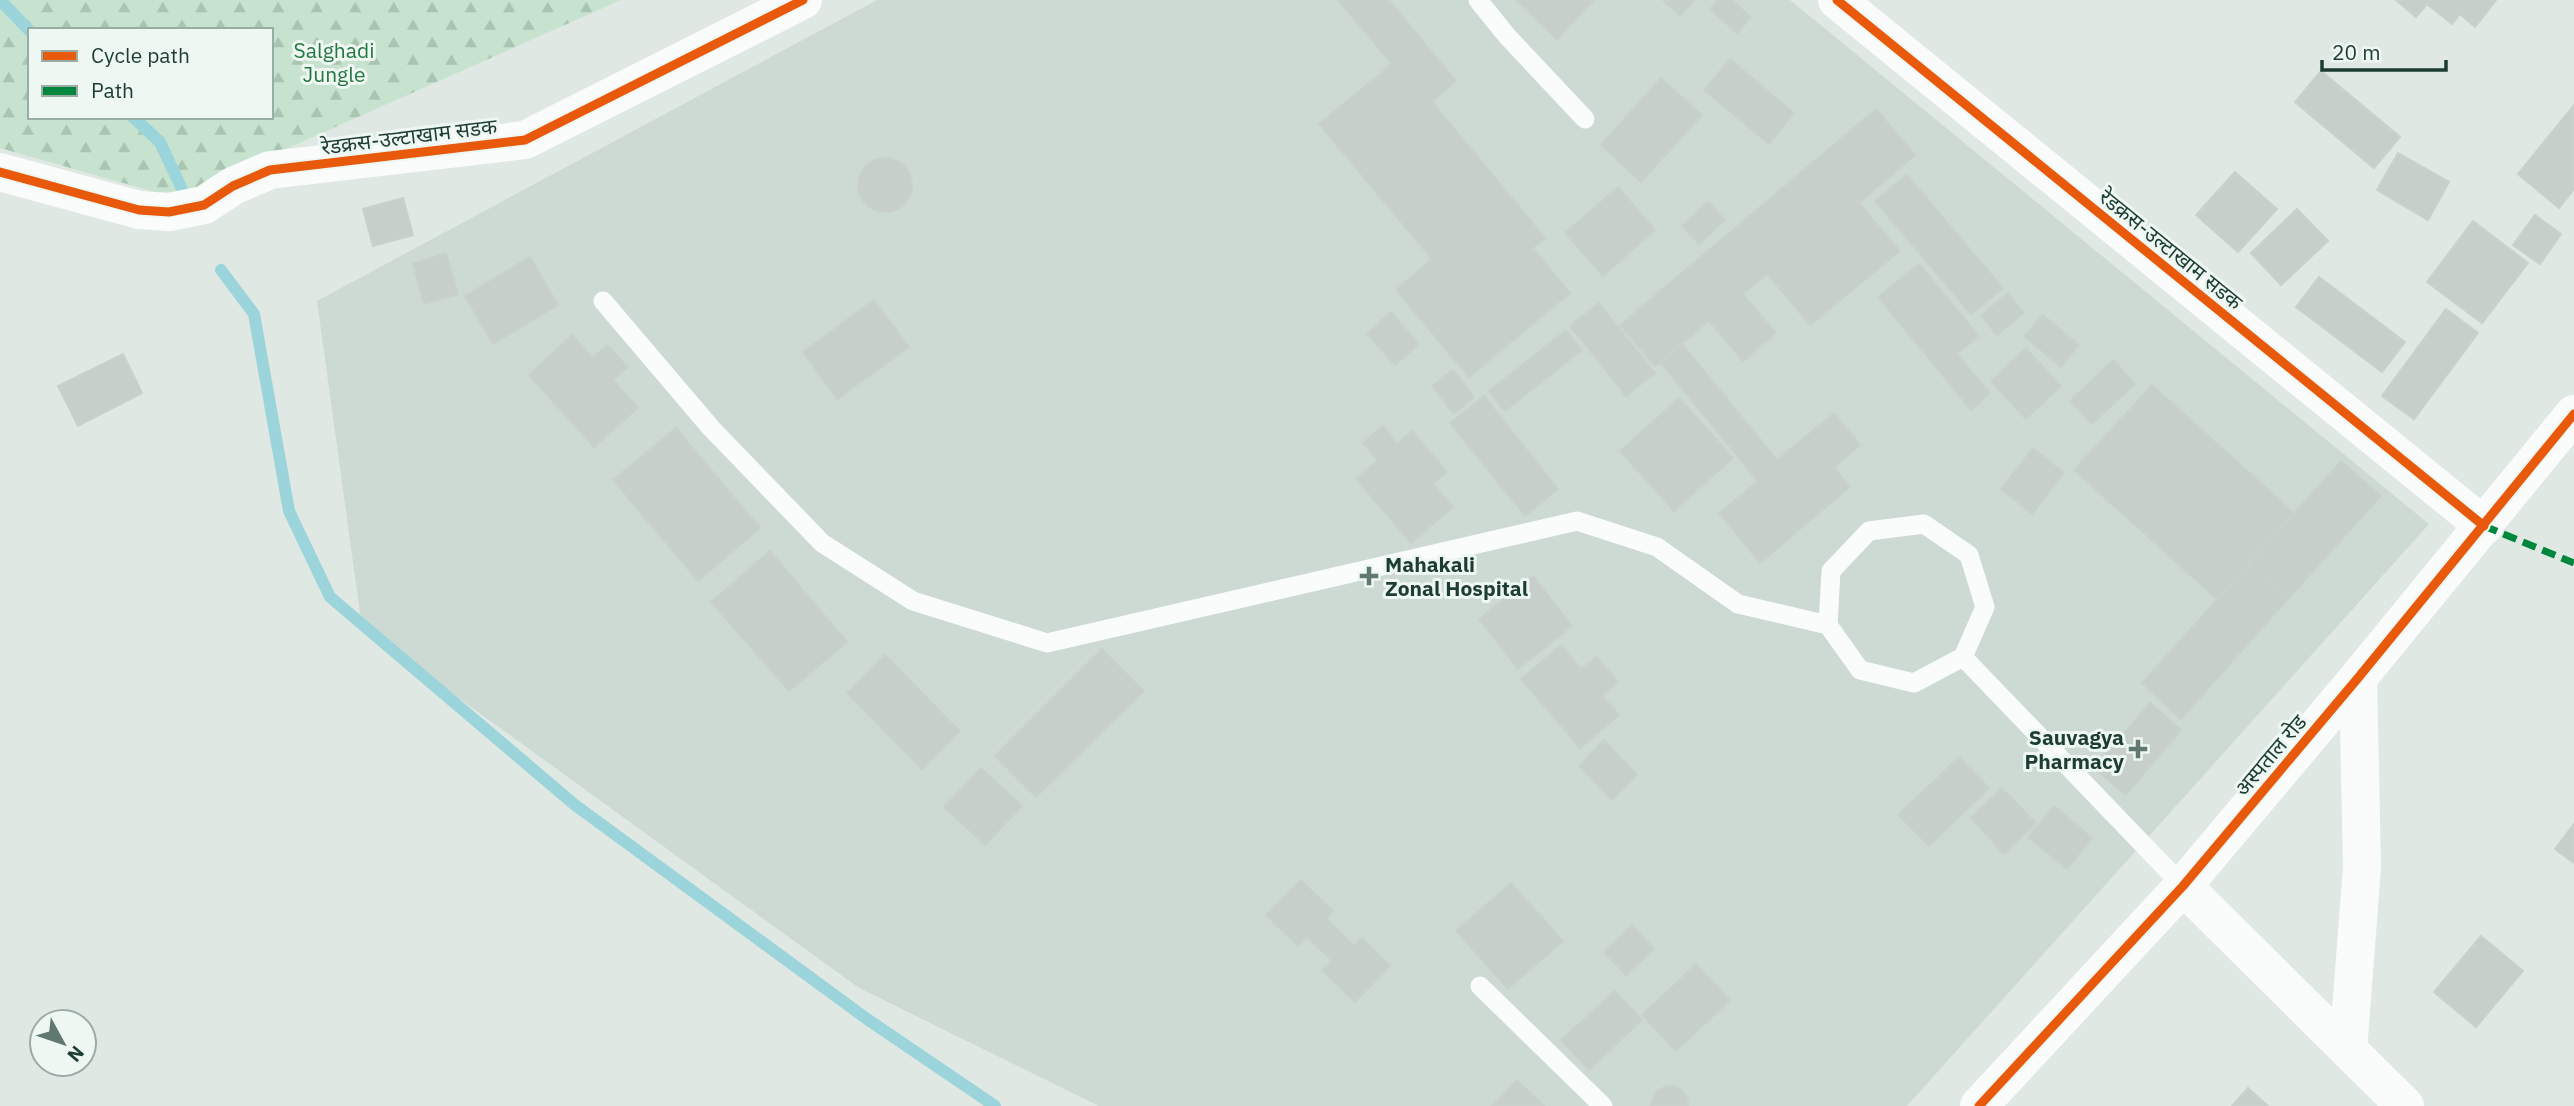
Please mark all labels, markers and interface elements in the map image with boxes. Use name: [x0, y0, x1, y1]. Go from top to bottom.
legend: [28, 28, 273, 119]
scale bar: [2322, 28, 2446, 72]
park label: Salghadi Jungle: [294, 36, 374, 88]
text: 20 m: [2332, 38, 2381, 66]
text: Cycle path: [91, 41, 190, 69]
text: Path: [91, 76, 134, 104]
street label: रेडक्रस-उल्टाखाम सडक: [319, 111, 499, 161]
street label: रेडक्रस-उल्टाखाम सडक: [2093, 182, 2249, 316]
place label: Mahakali Zonal Hospital: [1385, 550, 1528, 602]
marker: Mahakali Zonal Hospital: [1359, 566, 1379, 586]
street label: अस्पताल रोड: [2228, 708, 2313, 802]
place label: Sauvagya Pharmacy: [2024, 723, 2125, 775]
marker: Sauvagya Pharmacy: [2130, 741, 2146, 757]
north arrow: [28, 1008, 98, 1078]
text: N: [62, 1041, 90, 1067]

